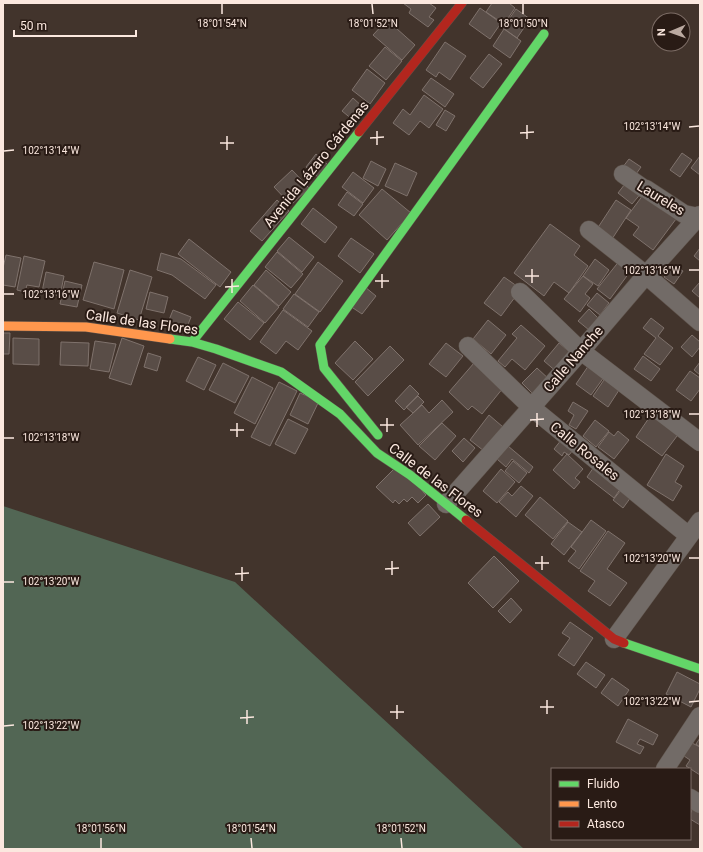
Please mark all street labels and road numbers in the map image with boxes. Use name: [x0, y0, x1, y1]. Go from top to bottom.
street label: Avenida Lázaro Cárdenas: [260, 98, 372, 230]
street label: Laureles: [634, 178, 688, 218]
street label: Calle de las Flores: [85, 306, 199, 338]
street label: Calle Nanche: [540, 323, 606, 395]
street label: Calle Rosales: [547, 418, 623, 484]
street label: Calle de las Flores: [386, 440, 486, 520]

